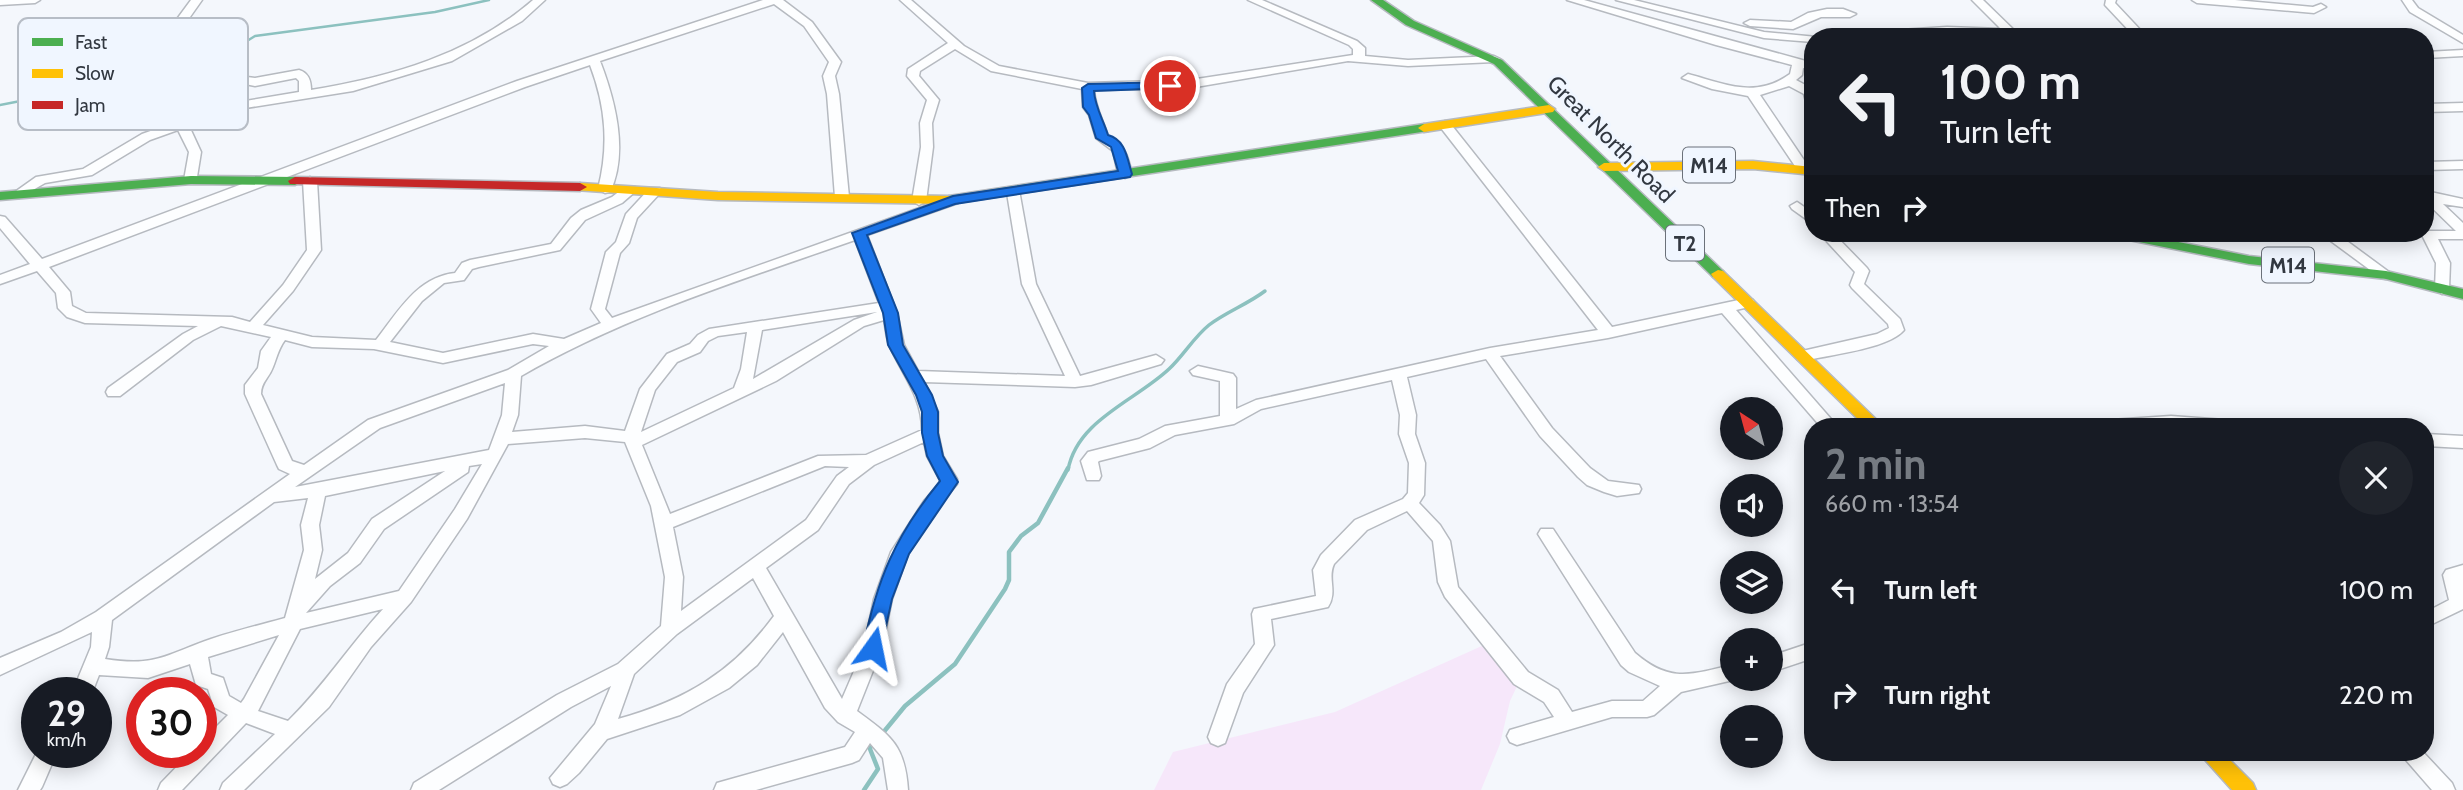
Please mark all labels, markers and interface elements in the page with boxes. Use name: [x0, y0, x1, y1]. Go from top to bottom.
legend: [18, 18, 248, 130]
text: Fast: [75, 31, 108, 54]
text: 100 m: [1940, 52, 2081, 111]
pin: [1140, 56, 1200, 116]
icon: left: [1825, 56, 1916, 147]
text: Slow: [75, 62, 115, 85]
icon: arrive: [1151, 67, 1189, 105]
street label: Great North Road: [1541, 69, 1681, 209]
text: Jam: [74, 94, 105, 117]
text: Turn left: [1940, 112, 2051, 151]
road number: M14: [1683, 148, 1735, 182]
icon: right: [1895, 189, 1933, 227]
text: Then: [1825, 192, 1881, 224]
road number: T2: [1666, 226, 1704, 260]
road number: M14: [2262, 247, 2314, 282]
north arrow: [1720, 397, 1783, 460]
map controls: [1720, 397, 1783, 768]
text: 2 min: [1825, 438, 1926, 490]
button: close: [2339, 441, 2413, 515]
button: sound: [1720, 474, 1783, 537]
text: 660 m · 13:54: [1825, 490, 1959, 518]
button: layers: [1720, 551, 1783, 614]
icon: left: [1825, 571, 1863, 609]
text: Turn left: [1884, 574, 1977, 606]
text: 100 m: [2340, 574, 2413, 606]
position arrow: [836, 611, 910, 685]
button: +: [1720, 628, 1783, 691]
icon: right: [1825, 676, 1863, 714]
speed limit sign: 30: [126, 677, 217, 768]
text: Turn right: [1884, 679, 1990, 711]
text: 220 m: [2339, 679, 2413, 711]
text: 29: [47, 692, 86, 735]
button: −: [1720, 705, 1783, 768]
text: km/h: [47, 729, 86, 751]

